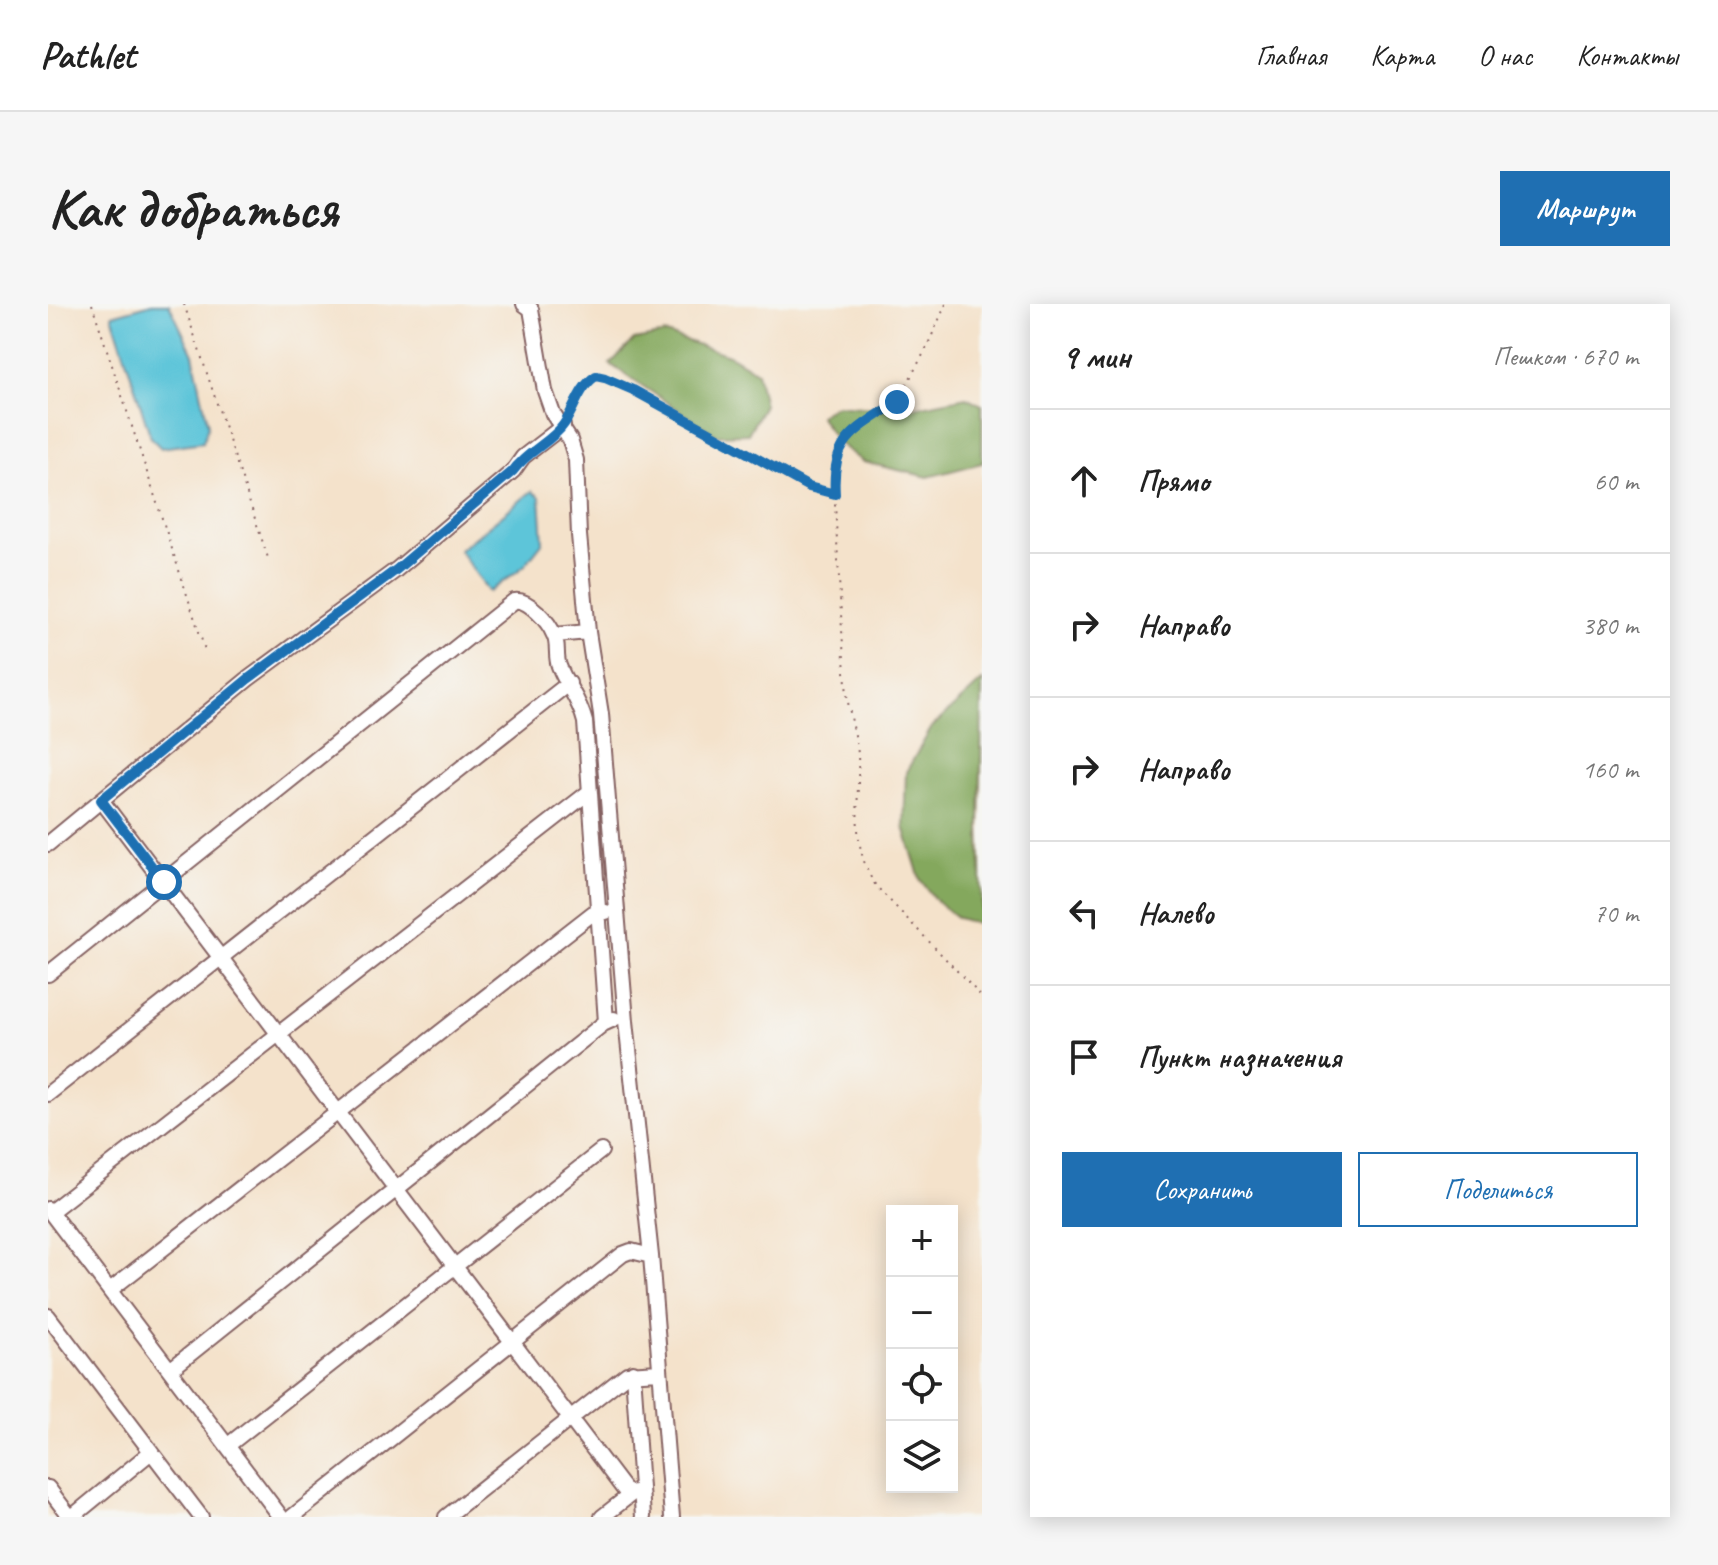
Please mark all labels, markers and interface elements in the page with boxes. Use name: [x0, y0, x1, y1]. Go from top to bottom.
text: Pathlet: [40, 32, 135, 79]
text: Главная: [1256, 38, 1326, 73]
text: Карта: [1370, 38, 1434, 73]
text: О нас: [1478, 38, 1532, 73]
text: Контакты: [1576, 38, 1678, 73]
button: Маршрут: [1500, 171, 1670, 246]
text: Как добраться: [48, 173, 338, 244]
text: 9 мин: [1062, 335, 1131, 378]
text: Пешком · 670 m: [1493, 340, 1638, 373]
route end: [879, 384, 915, 420]
icon: ahead: [1062, 459, 1106, 503]
text: Прямо: [1138, 462, 1209, 500]
text: 60 m: [1594, 465, 1638, 498]
icon: right: [1062, 603, 1106, 647]
text: Направо: [1138, 606, 1230, 644]
text: 380 m: [1582, 609, 1638, 642]
icon: right: [1062, 747, 1106, 791]
text: Направо: [1138, 750, 1230, 788]
text: 160 m: [1582, 753, 1638, 786]
route start: [146, 864, 182, 900]
icon: left: [1062, 891, 1106, 935]
text: Налево: [1138, 894, 1214, 932]
text: 70 m: [1594, 897, 1638, 930]
icon: arrive: [1062, 1035, 1106, 1079]
text: Пункт назначения: [1138, 1038, 1341, 1076]
button: Сохранить: [1062, 1152, 1342, 1227]
button: Поделиться: [1358, 1152, 1638, 1227]
map controls: [886, 1205, 958, 1493]
button: +: [886, 1205, 958, 1277]
button: −: [886, 1277, 958, 1349]
button: locate: [886, 1349, 958, 1421]
button: layers: [886, 1421, 958, 1493]

